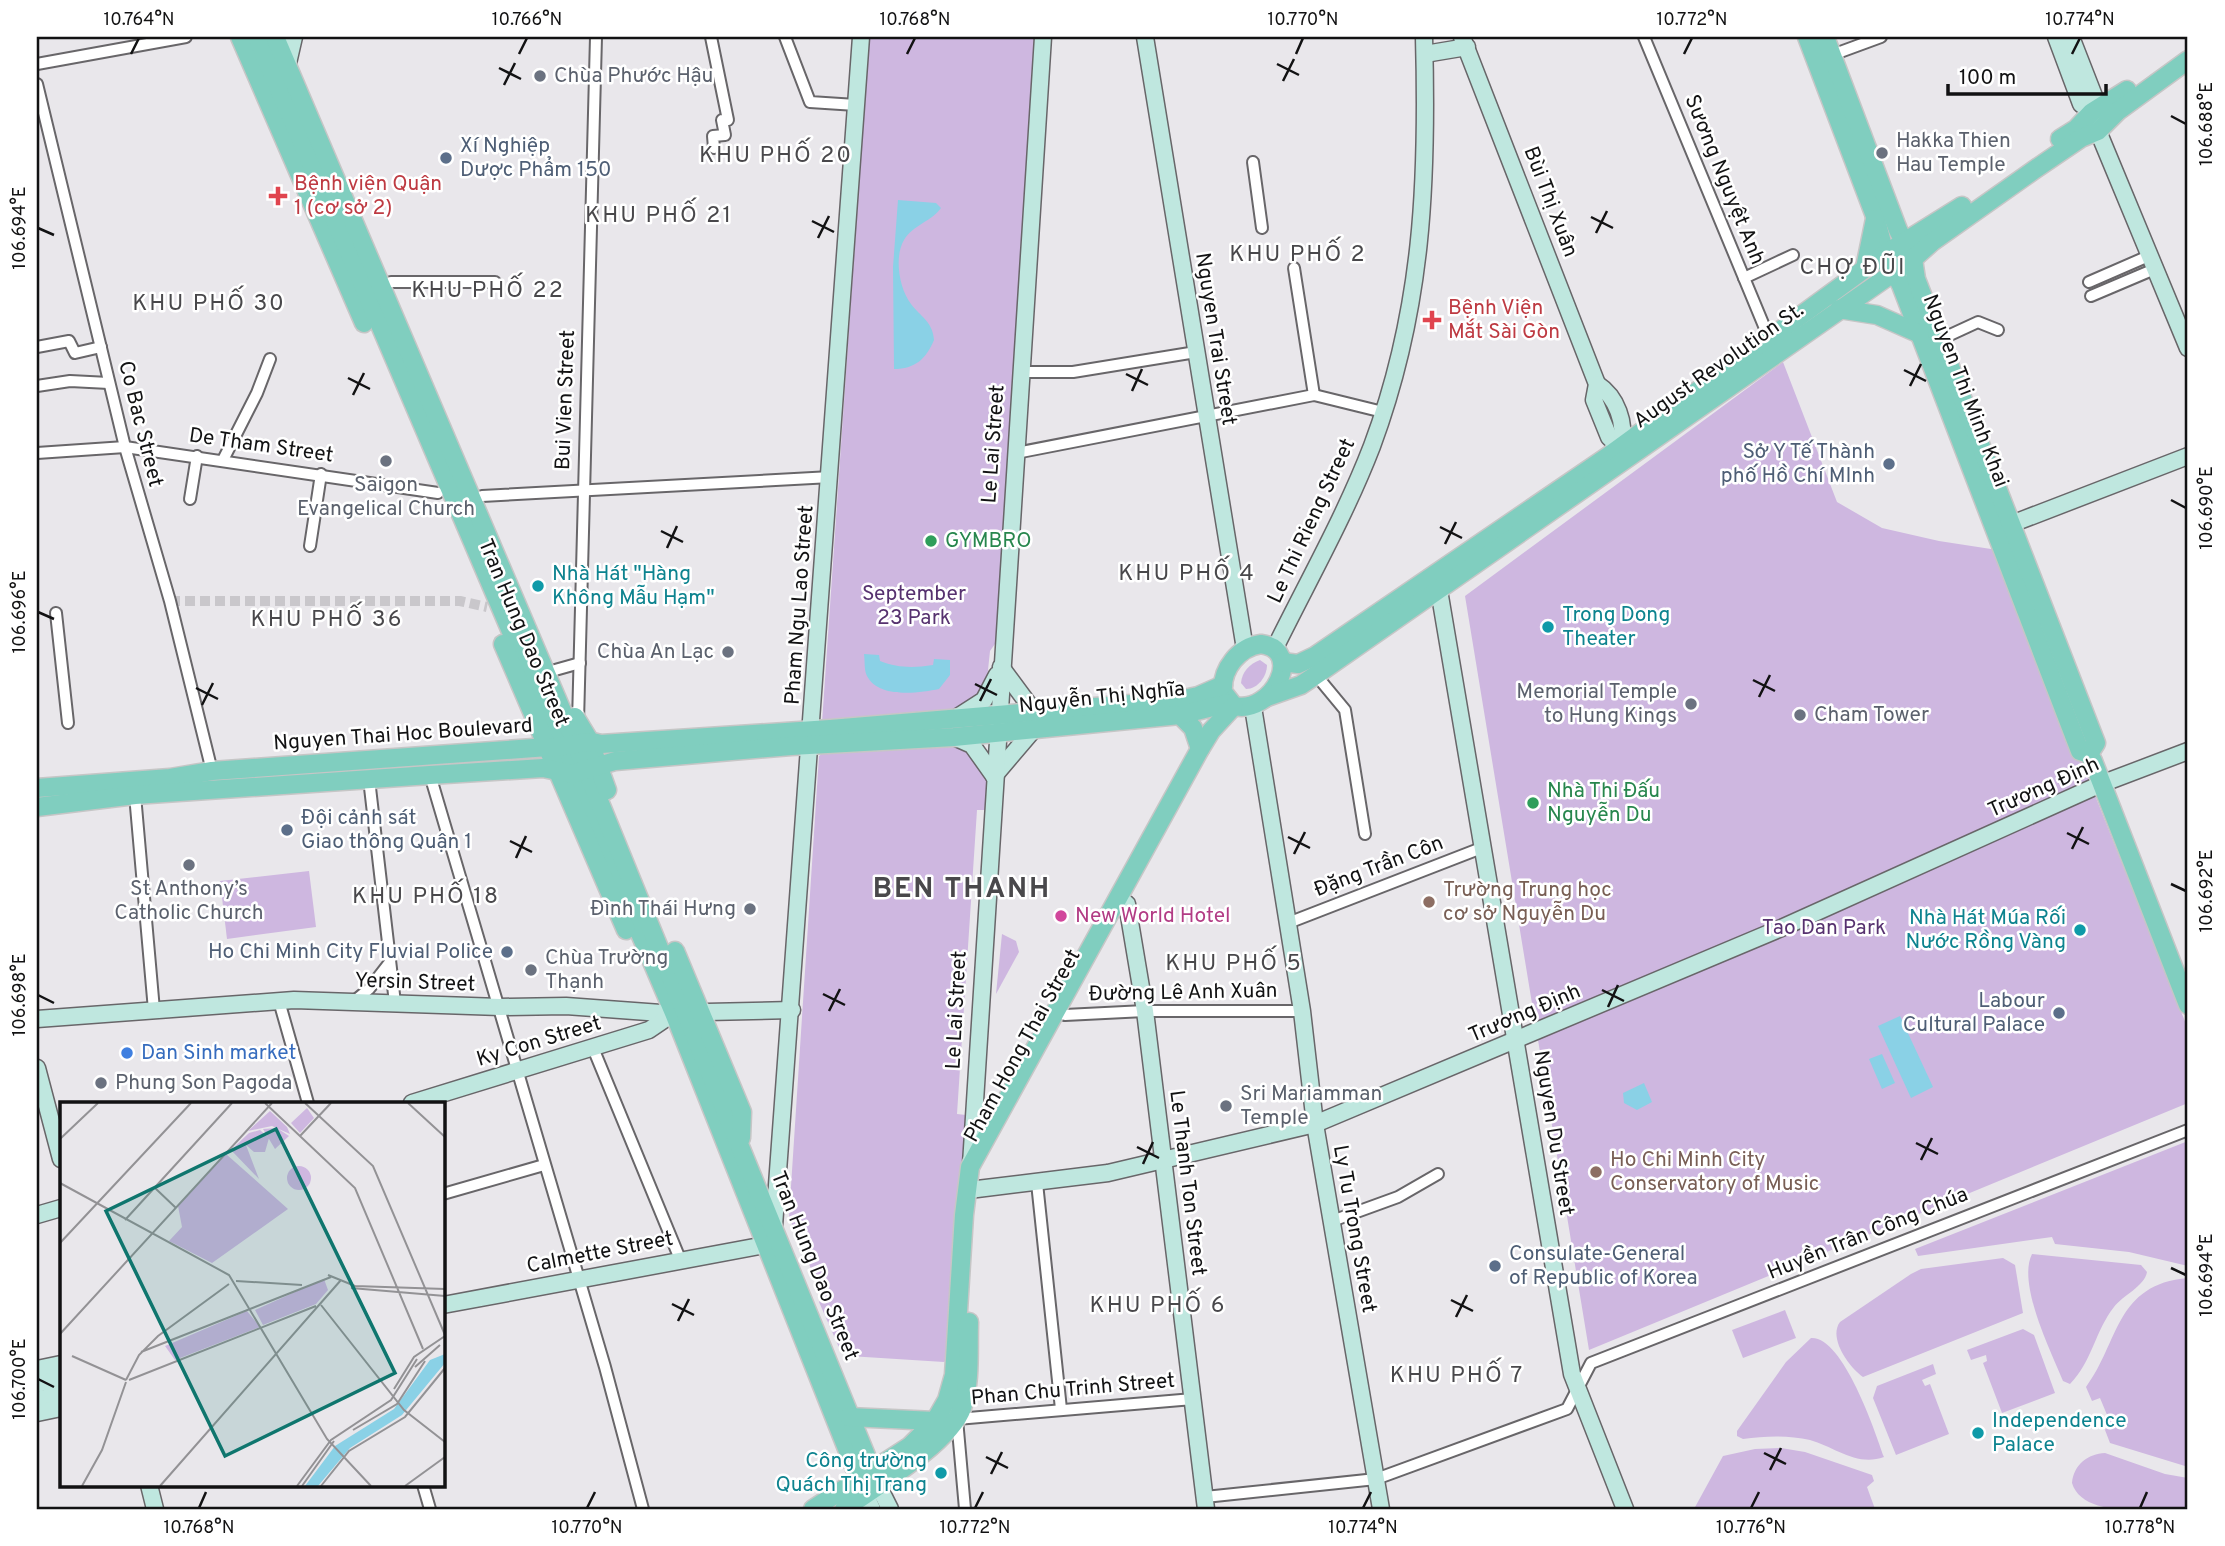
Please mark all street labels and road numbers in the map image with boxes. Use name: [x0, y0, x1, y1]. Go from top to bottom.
street label: Sương Nguyệt Anh: [1678, 91, 1770, 269]
street label: Bùi Thị Xuân: [1516, 143, 1584, 261]
street label: Nguyen Trai Street: [1188, 251, 1242, 427]
street label: Nguyen Thi Minh Khai: [1916, 291, 2014, 491]
street label: August Revolution St.: [1629, 297, 1809, 435]
street label: Bui Vien Street: [550, 330, 582, 470]
street label: Co Bac Street: [111, 358, 169, 490]
street label: Le Lai Street: [976, 384, 1012, 504]
street label: De Tham Street: [187, 423, 335, 469]
street label: Le Thi Rieng Street: [1262, 434, 1362, 608]
street label: Pham Ngu Lao Street: [780, 504, 820, 706]
street label: Tran Hung Dao Street: [471, 535, 575, 731]
street label: Nguyễn Thị Nghĩa: [1017, 675, 1186, 720]
street label: Nguyen Thai Hoc Boulevard: [272, 712, 534, 758]
street label: Trương Định: [1984, 751, 2104, 825]
street label: Đặng Trần Côn: [1311, 830, 1447, 904]
street label: Pham Hong Thai Street: [959, 945, 1087, 1147]
street label: Le Lai Street: [940, 950, 974, 1070]
street label: Yersin Street: [354, 967, 476, 999]
street label: Đường Lê Anh Xuân: [1088, 978, 1278, 1008]
street label: Trương Định: [1465, 978, 1585, 1050]
street label: Ky Con Street: [473, 1010, 605, 1074]
street label: Nguyen Du Street: [1527, 1048, 1579, 1218]
street label: Le Thanh Ton Street: [1162, 1089, 1212, 1277]
street label: Ly Tu Trong Street: [1326, 1143, 1382, 1315]
street label: Tran Hung Dao Street: [764, 1167, 864, 1365]
street label: Huyền Trân Công Chúa: [1764, 1181, 1972, 1287]
street label: Calmette Street: [524, 1226, 676, 1280]
street label: Phan Chu Trinh Street: [970, 1368, 1176, 1412]

